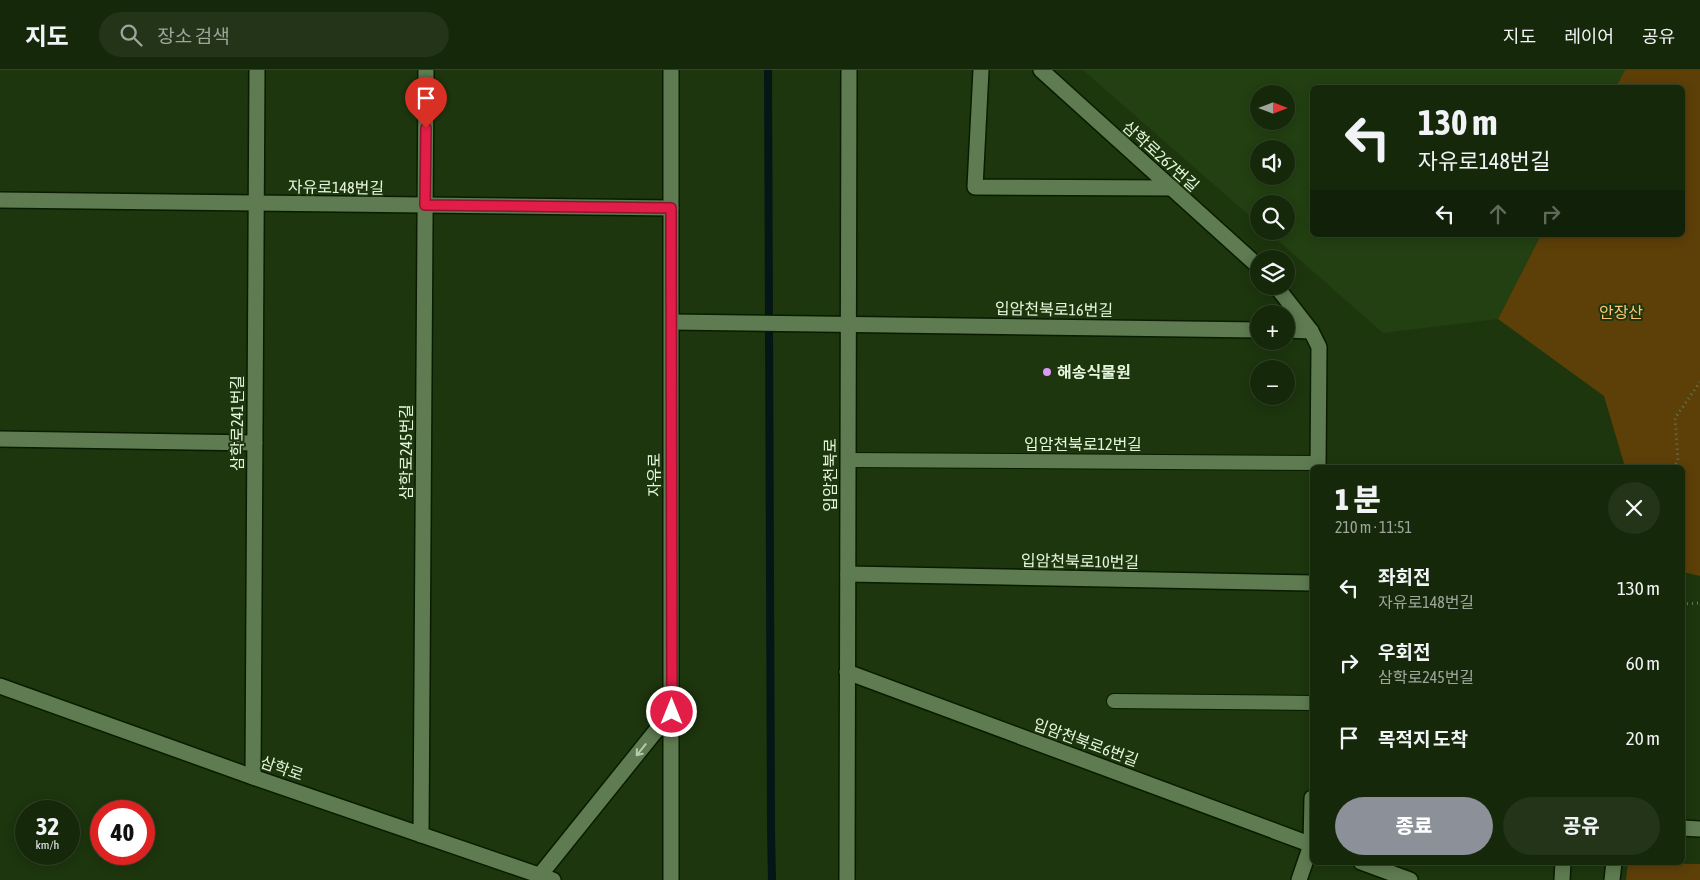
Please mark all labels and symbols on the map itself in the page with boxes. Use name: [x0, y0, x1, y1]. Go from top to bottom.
pin: [405, 77, 447, 128]
north arrow: [1250, 85, 1295, 130]
street label: 삼학로267번길: [1119, 117, 1203, 195]
street label: 자유로148번길: [288, 177, 384, 197]
street label: 입암천북로16번길: [995, 299, 1113, 319]
park label: 안장산: [1599, 303, 1643, 321]
place label: 해송식물원: [1057, 363, 1131, 381]
marker: 해송식물원: [1041, 366, 1053, 378]
street label: 삼학로241번길: [228, 375, 246, 471]
street label: 삼학로245번길: [397, 404, 415, 500]
street label: 입암천북로12번길: [1024, 435, 1142, 453]
street label: 입암천북로: [821, 438, 839, 512]
street label: 자유로: [645, 453, 663, 497]
street label: 입암천북로10번길: [1021, 551, 1139, 571]
position arrow: [645, 685, 697, 737]
street label: 입암천북로6번길: [1031, 715, 1141, 769]
one-way arrow: [635, 743, 646, 756]
street label: 삼학로: [258, 752, 306, 784]
speed limit sign: 40: [90, 800, 155, 865]

